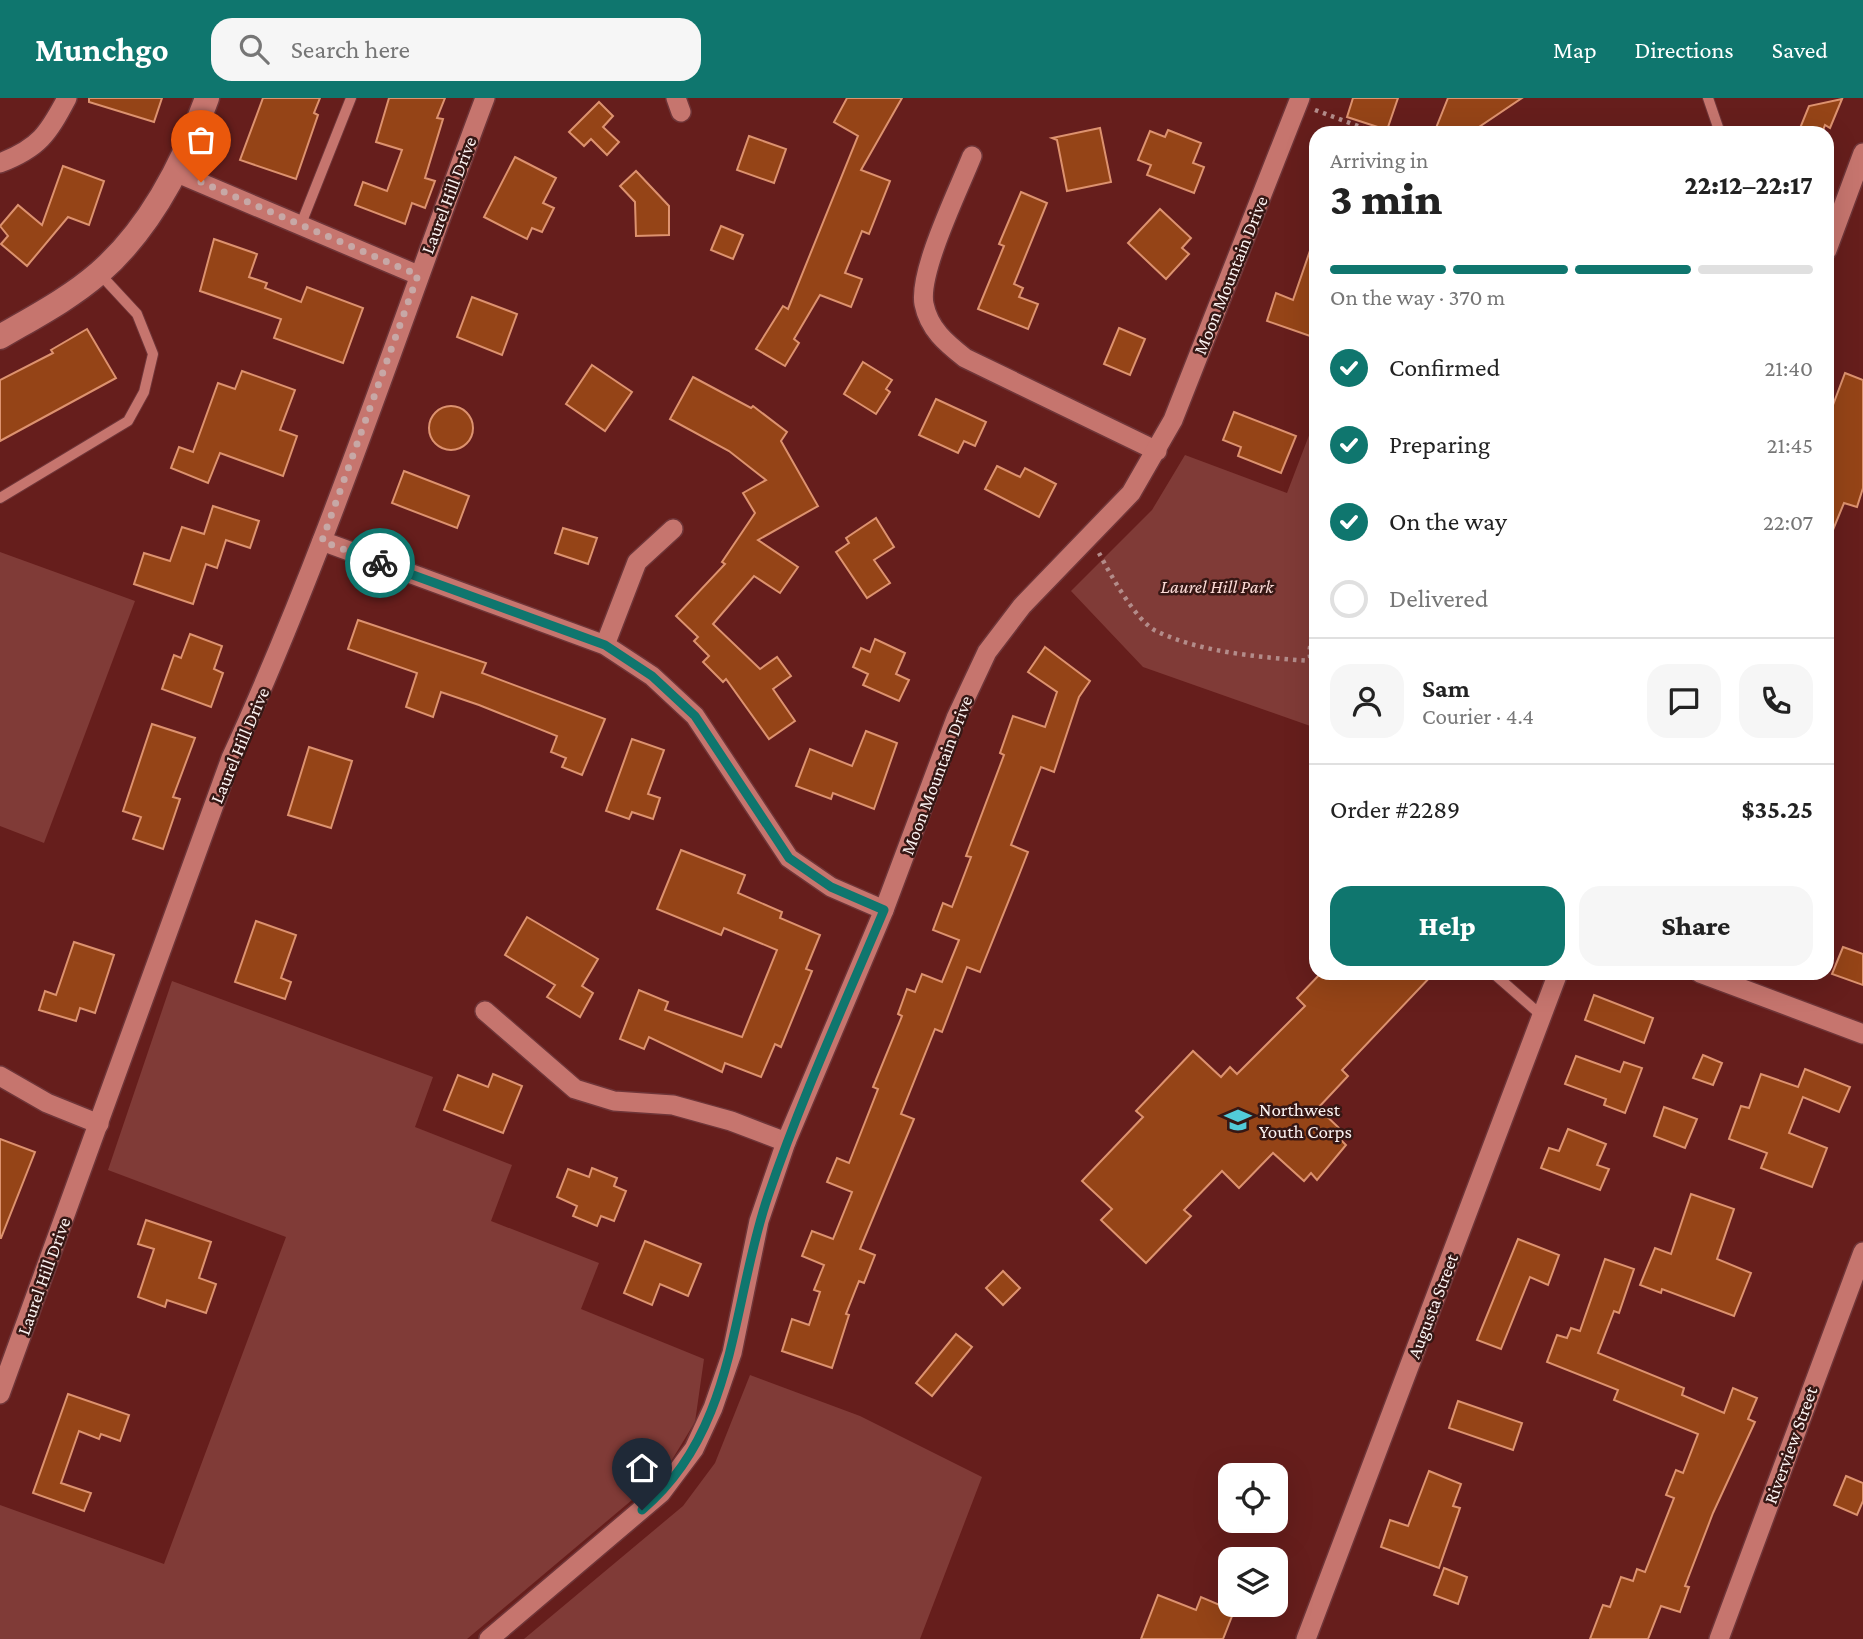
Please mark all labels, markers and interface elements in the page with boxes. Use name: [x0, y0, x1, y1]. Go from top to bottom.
search box: [211, 18, 701, 81]
icon: search: [235, 30, 273, 68]
text: Munchgo: [35, 31, 169, 68]
text: Search here: [291, 35, 410, 64]
text: Map: [1553, 36, 1597, 63]
text: Directions: [1635, 36, 1734, 63]
text: Saved: [1772, 36, 1828, 63]
pin: [171, 110, 231, 182]
icon: bag: [182, 121, 220, 159]
street label: Laurel Hill Drive: [416, 134, 480, 257]
text: Arriving in: [1330, 147, 1428, 173]
text: 22:12–22:17: [1684, 171, 1813, 200]
text: 3 min: [1330, 173, 1442, 224]
street label: Moon Mountain Drive: [1189, 193, 1272, 357]
text: On the way · 370 m: [1330, 284, 1505, 310]
icon: check: [1330, 349, 1368, 387]
text: Confirmed: [1389, 353, 1500, 382]
text: 21:40: [1764, 355, 1813, 381]
icon: check: [1330, 426, 1368, 464]
text: Preparing: [1389, 430, 1490, 459]
text: 21:45: [1767, 432, 1813, 458]
icon: check: [1330, 503, 1368, 541]
text: On the way: [1389, 507, 1507, 536]
text: 22:07: [1763, 509, 1813, 535]
courier: [345, 528, 415, 598]
icon: bike: [361, 544, 399, 582]
park label: Laurel Hill Park: [1161, 576, 1274, 597]
text: Delivered: [1389, 584, 1488, 613]
button: person: [1330, 664, 1404, 738]
button: chat: [1647, 664, 1721, 738]
button: phone: [1739, 664, 1813, 738]
text: Sam: [1422, 674, 1470, 703]
street label: Laurel Hill Drive: [206, 684, 273, 806]
street label: Moon Mountain Drive: [896, 693, 977, 858]
text: Courier · 4.4: [1422, 703, 1534, 729]
text: Order #2289: [1330, 795, 1460, 824]
text: $35.25: [1741, 795, 1813, 824]
button: Help: [1330, 886, 1565, 966]
button: Share: [1579, 886, 1813, 966]
place label: Northwest Youth Corps: [1259, 1099, 1352, 1142]
school or university icon: Northwest Youth Corps: [1223, 1105, 1253, 1135]
street label: Laurel Hill Drive: [12, 1214, 75, 1338]
street label: Augusta Street: [1403, 1250, 1462, 1362]
street label: Riverview Street: [1760, 1383, 1822, 1507]
pin: [612, 1438, 672, 1510]
icon: home: [623, 1449, 661, 1487]
map controls: [1218, 1463, 1288, 1617]
button: locate: [1218, 1463, 1288, 1533]
button: layers: [1218, 1547, 1288, 1617]

